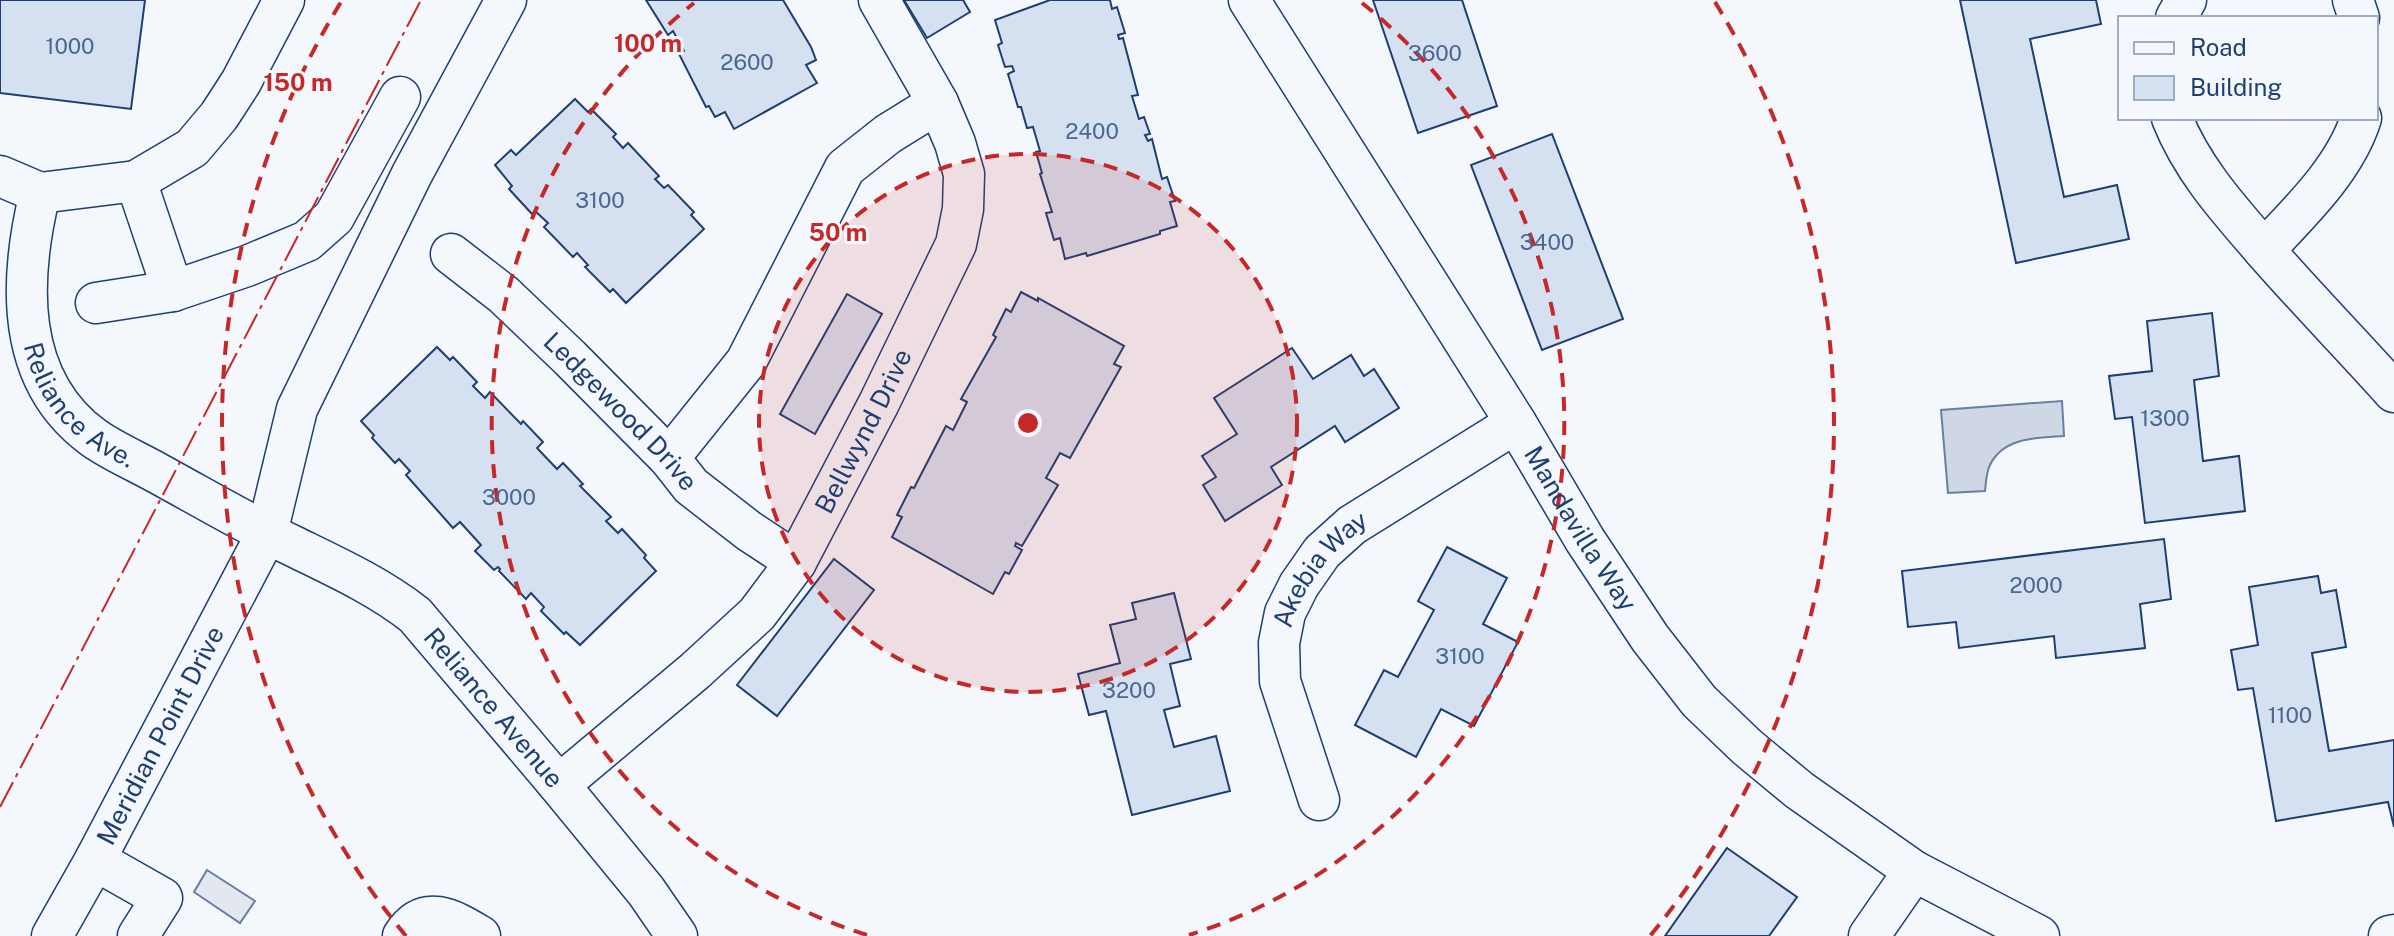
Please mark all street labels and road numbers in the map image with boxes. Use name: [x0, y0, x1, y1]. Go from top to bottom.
street label: Ledgewood Drive: [538, 325, 705, 497]
street label: Reliance Ave.: [18, 339, 140, 474]
street label: Bellwynd Drive: [808, 344, 918, 518]
street label: Mandavilla Way: [1518, 440, 1644, 617]
street label: Akebia Way: [1267, 504, 1372, 630]
street label: Meridian Point Drive: [90, 621, 230, 850]
street label: Reliance Avenue: [418, 621, 570, 794]

